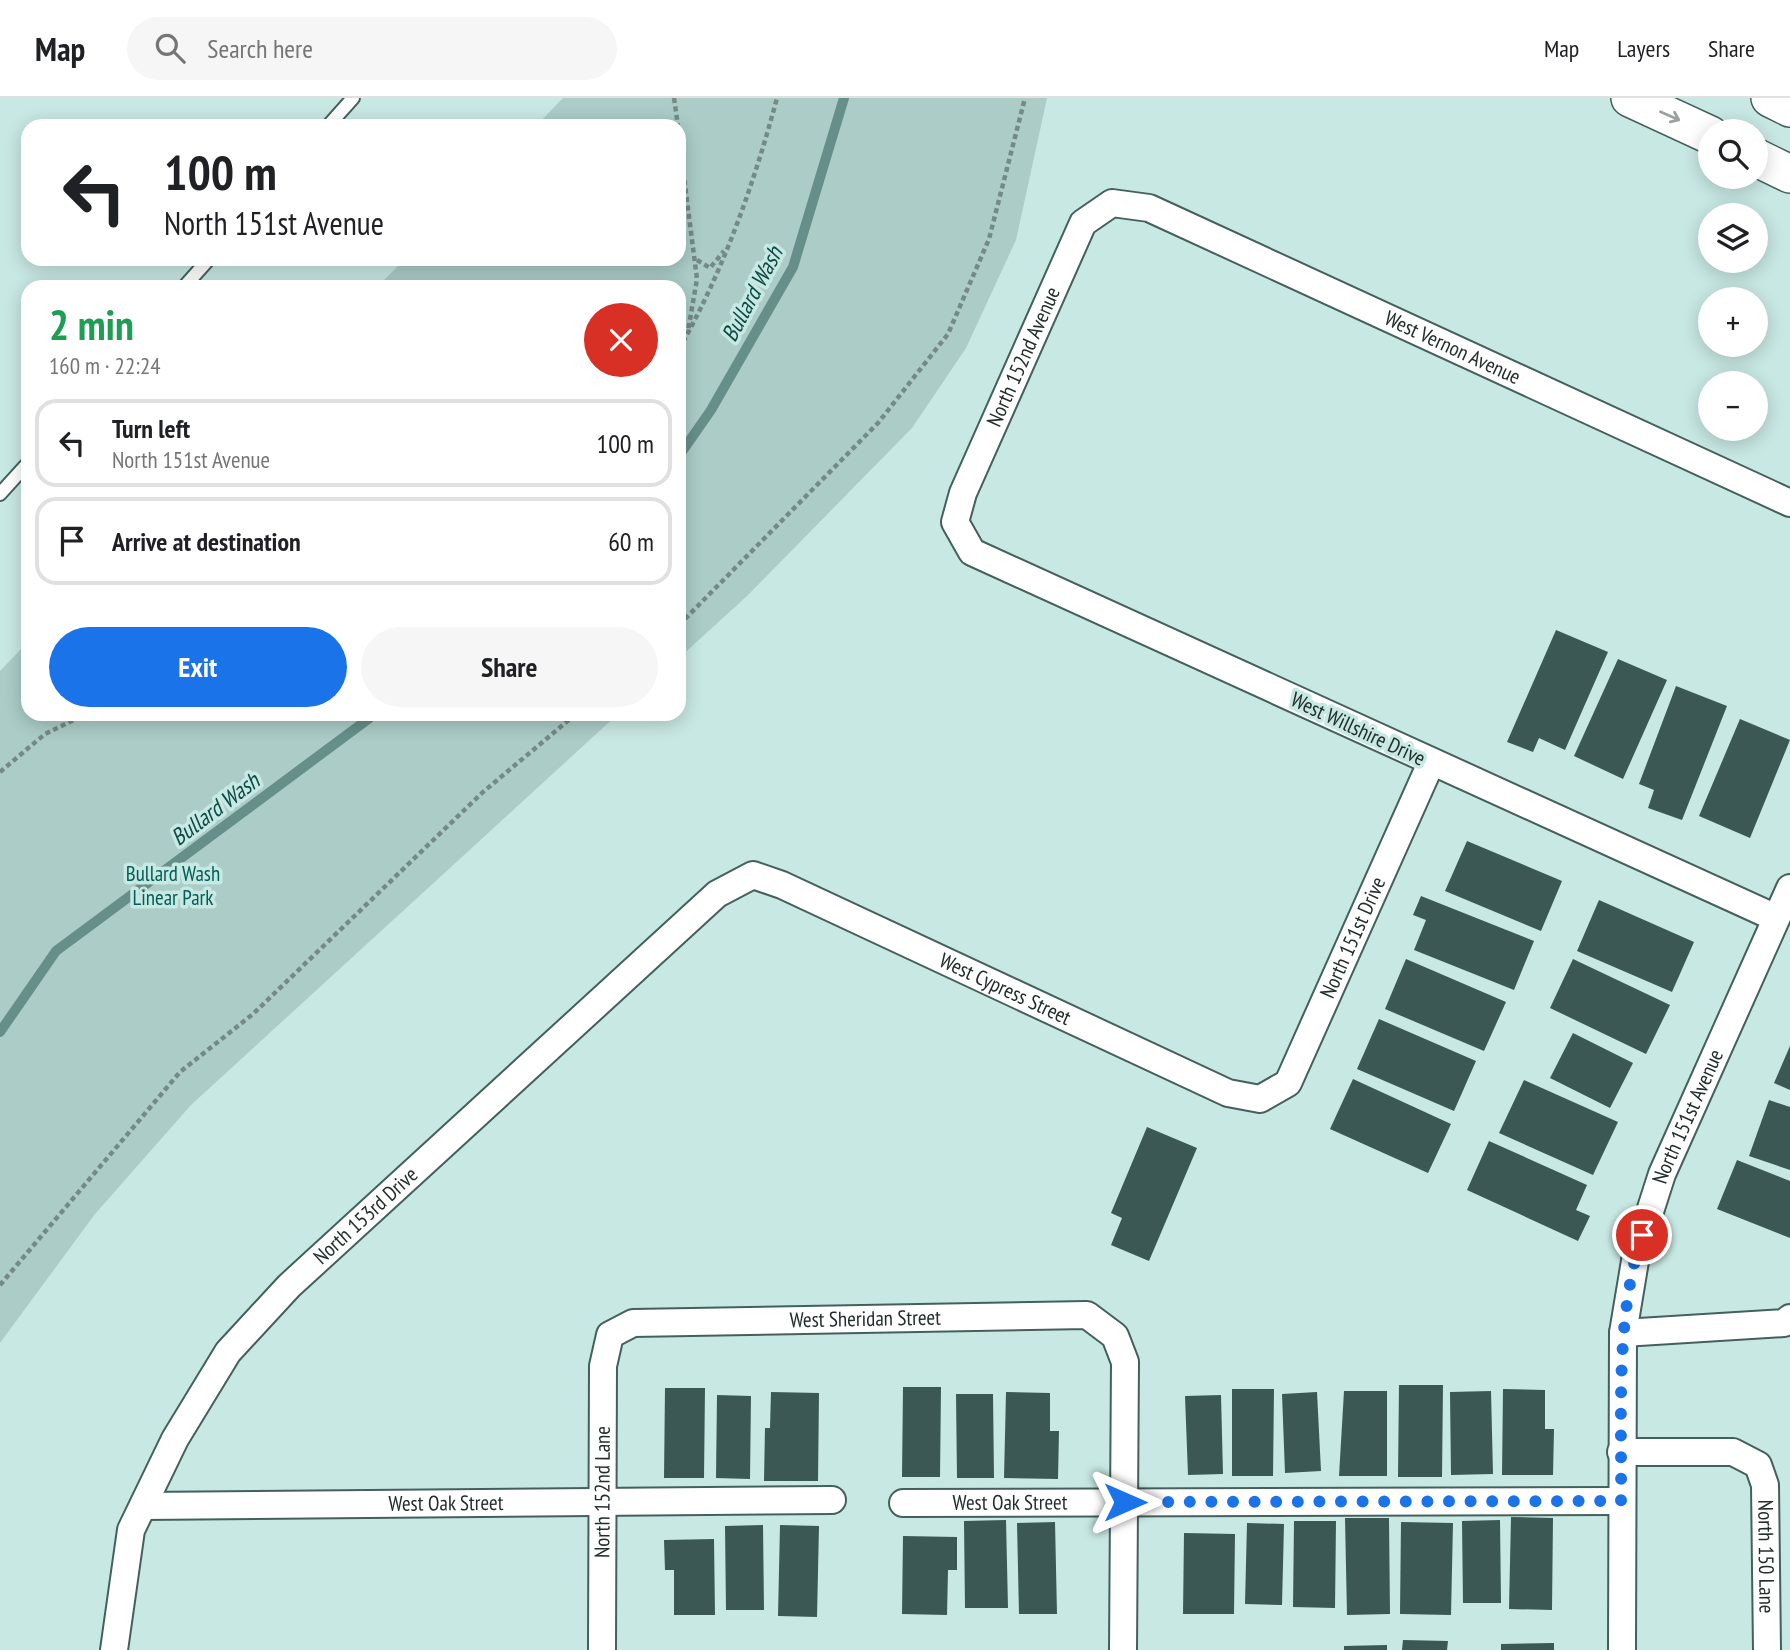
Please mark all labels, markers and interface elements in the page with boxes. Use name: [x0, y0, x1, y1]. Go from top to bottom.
search box: [127, 17, 617, 80]
text: Map: [35, 27, 85, 70]
icon: search: [151, 29, 189, 67]
text: Search here: [207, 32, 313, 65]
text: Map: [1544, 33, 1579, 64]
text: Layers: [1617, 33, 1670, 64]
text: Share: [1708, 33, 1755, 64]
one-way arrow: [1659, 110, 1680, 123]
map controls: [1698, 119, 1768, 441]
button: search: [1698, 119, 1768, 189]
text: 100 m: [164, 140, 277, 204]
icon: left: [49, 147, 140, 238]
text: North 151st Avenue: [164, 202, 384, 244]
button: layers: [1698, 203, 1768, 273]
water label: Bullard Wash: [715, 240, 789, 346]
street label: North 152nd Avenue: [980, 283, 1066, 431]
button: +: [1698, 287, 1768, 357]
text: 2 min: [49, 297, 134, 352]
button: close: [584, 303, 658, 377]
street label: West Vernon Avenue: [1380, 304, 1525, 390]
text: 160 m · 22:24: [49, 351, 161, 380]
button: −: [1698, 371, 1768, 441]
text: Turn left: [112, 412, 190, 445]
icon: left: [53, 424, 91, 462]
text: 100 m: [596, 427, 654, 460]
text: North 151st Avenue: [112, 445, 270, 474]
icon: arrive: [53, 522, 91, 560]
text: Arrive at destination: [112, 525, 301, 558]
text: 60 m: [608, 525, 654, 558]
button: Exit: [49, 627, 347, 707]
button: Share: [361, 627, 658, 707]
street label: West Willshire Drive: [1287, 686, 1430, 772]
water label: Bullard Wash: [165, 765, 266, 851]
park label: Bullard Wash Linear Park: [126, 860, 220, 911]
street label: North 151st Drive: [1314, 872, 1391, 1002]
street label: West Cypress Street: [935, 946, 1076, 1031]
street label: North 151st Avenue: [1646, 1045, 1729, 1187]
street label: North 153rd Drive: [308, 1161, 423, 1270]
pin: [1612, 1205, 1672, 1265]
icon: arrive: [1623, 1216, 1661, 1254]
street label: West Sheridan Street: [789, 1304, 941, 1333]
street label: North 152nd Lane: [588, 1426, 616, 1558]
position arrow: [1088, 1465, 1162, 1539]
street label: West Oak Street: [388, 1489, 504, 1517]
street label: West Oak Street: [952, 1489, 1068, 1516]
street label: North 150 Lane: [1752, 1500, 1781, 1614]

